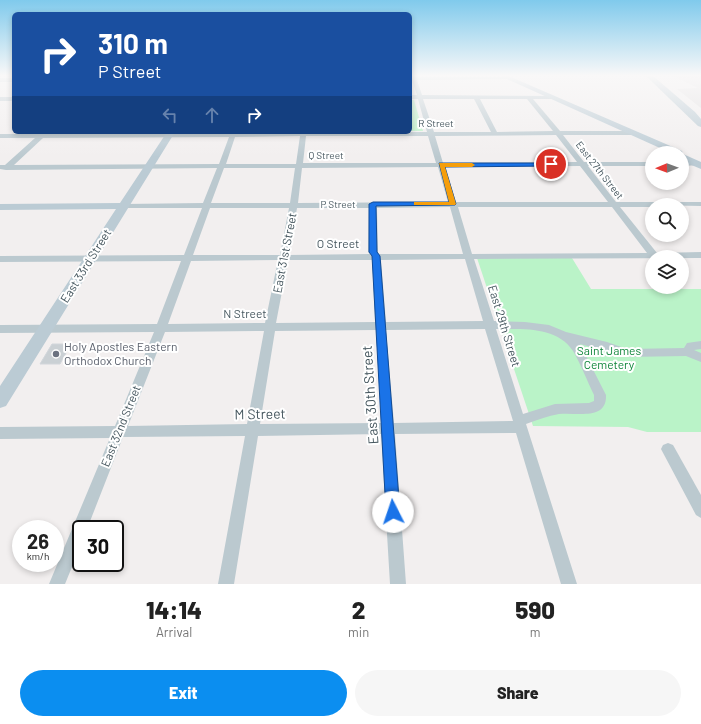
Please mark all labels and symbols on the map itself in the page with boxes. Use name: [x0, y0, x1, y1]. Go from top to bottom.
street label: R Street: [418, 117, 454, 129]
street label: East 27th Street: [574, 139, 627, 202]
north arrow: [645, 146, 689, 190]
pin: [534, 147, 568, 181]
street label: Q Street: [308, 149, 344, 161]
street label: P Street: [320, 198, 356, 210]
street label: East 31st Street: [269, 211, 299, 294]
street label: East 33rd Street: [57, 226, 113, 305]
street label: O Street: [317, 236, 359, 250]
street label: East 29th Street: [486, 283, 524, 368]
street label: N Street: [223, 306, 267, 320]
place label: Holy Apostles Eastern Orthodox Church: [64, 339, 177, 367]
park label: Saint James Cemetery: [577, 343, 641, 371]
street label: East 30th Street: [358, 345, 381, 445]
marker: Holy Apostles Eastern Orthodox Church: [51, 349, 61, 359]
street label: East 32nd Street: [97, 383, 143, 468]
street label: M Street: [234, 405, 286, 422]
position arrow: [372, 491, 414, 533]
speed limit sign: 30: [72, 520, 124, 572]

